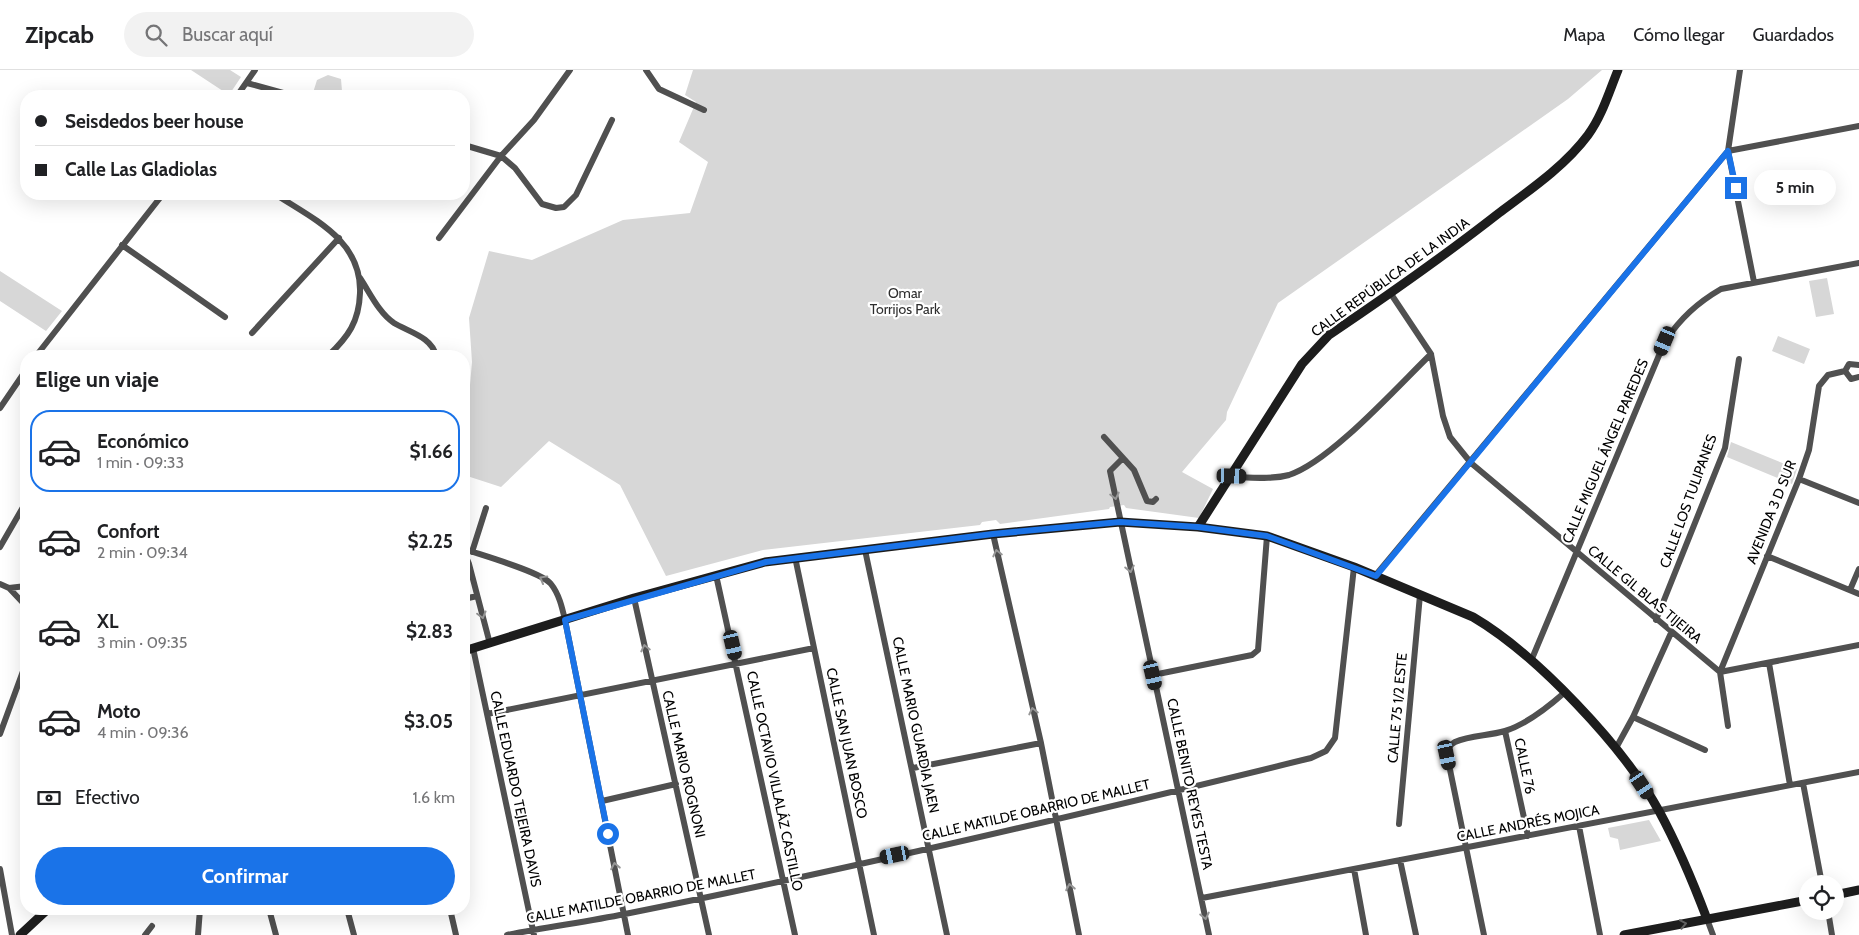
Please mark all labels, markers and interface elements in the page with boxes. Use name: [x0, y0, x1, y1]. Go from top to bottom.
search box: [124, 12, 474, 57]
text: Zipcab: [25, 20, 94, 49]
icon: search: [142, 21, 170, 49]
text: Buscar aquí: [182, 23, 273, 46]
text: Mapa: [1563, 24, 1605, 46]
text: Cómo llegar: [1633, 24, 1725, 46]
text: Guardados: [1753, 24, 1834, 46]
text: Seisdedos beer house: [65, 110, 244, 133]
text: Calle Las Gladiolas: [65, 158, 217, 181]
callout: 5 min: [1754, 170, 1836, 206]
route end: [1725, 177, 1747, 199]
text: 5 min: [1776, 178, 1814, 197]
street label: CALLE REPÚBLICA DE LA INDIA: [1307, 213, 1473, 341]
park label: Omar Torrijos Park: [870, 284, 941, 318]
car: [1652, 324, 1677, 358]
street label: CALLE MIGUEL ÁNGEL PAREDES: [1558, 356, 1652, 546]
text: Elige un viaje: [35, 366, 159, 393]
icon: car: [37, 429, 82, 474]
text: Económico: [97, 430, 189, 453]
street label: CALLE LOS TULIPANES: [1655, 432, 1721, 570]
text: $1.66: [409, 440, 453, 463]
text: 1 min · 09:33: [97, 453, 184, 472]
street label: AVENIDA 3 D SUR: [1742, 457, 1800, 566]
car: [1216, 468, 1247, 484]
one-way arrow: [1109, 492, 1120, 501]
icon: car: [37, 519, 82, 564]
text: Confort: [97, 520, 160, 543]
text: $2.25: [407, 530, 453, 553]
street label: CALLE GIL BLAS TIJEIRA: [1584, 541, 1706, 647]
text: 2 min · 09:34: [97, 543, 188, 562]
one-way arrow: [992, 548, 1003, 557]
one-way arrow: [1124, 565, 1135, 574]
one-way arrow: [539, 575, 548, 585]
icon: car: [37, 609, 82, 654]
text: XL: [97, 610, 118, 633]
one-way arrow: [476, 610, 487, 619]
text: $2.83: [406, 620, 453, 643]
car: [722, 629, 743, 661]
text: 3 min · 09:35: [97, 633, 188, 652]
street label: CALLE MARIO GUARDIA JAEN: [889, 635, 943, 815]
one-way arrow: [640, 644, 651, 653]
street label: CALLE 75 1/2 ESTE: [1383, 652, 1411, 764]
car: [1142, 659, 1163, 691]
street label: CALLE SAN JUAN BOSCO: [822, 666, 872, 820]
street label: CALLE OCTAVIO VILLALÁZ CASTILLO: [743, 669, 807, 893]
street label: CALLE EDUARDO TEJEIRA DAVIS: [486, 689, 546, 889]
street label: CALLE MARIO ROGNONI: [658, 689, 710, 839]
street label: CALLE BENITO REYES TESTA: [1163, 697, 1217, 872]
icon: car: [37, 699, 82, 744]
text: Moto: [97, 700, 141, 723]
one-way arrow: [1028, 706, 1039, 715]
text: $3.05: [404, 710, 453, 733]
text: 4 min · 09:36: [97, 723, 189, 742]
street label: CALLE 76: [1510, 736, 1540, 796]
car: [1436, 739, 1457, 771]
car: [1627, 768, 1656, 802]
street label: CALLE MATILDE OBARRIO DE MALLET: [920, 775, 1152, 845]
icon: cash: [35, 784, 63, 812]
text: Efectivo: [75, 786, 140, 809]
text: 1.6 km: [413, 788, 455, 807]
street label: CALLE ANDRÉS MOJICA: [1455, 800, 1601, 846]
route start: [597, 823, 619, 845]
car: [878, 845, 911, 865]
button: Confirmar: [35, 847, 455, 905]
one-way arrow: [610, 862, 620, 871]
street label: CALLE MATILDE OBARRIO DE MALLET: [525, 865, 758, 927]
map controls: [1799, 875, 1844, 920]
button: locate: [1799, 875, 1844, 920]
one-way arrow: [1065, 883, 1076, 892]
one-way arrow: [1200, 912, 1210, 921]
one-way arrow: [1678, 919, 1687, 929]

